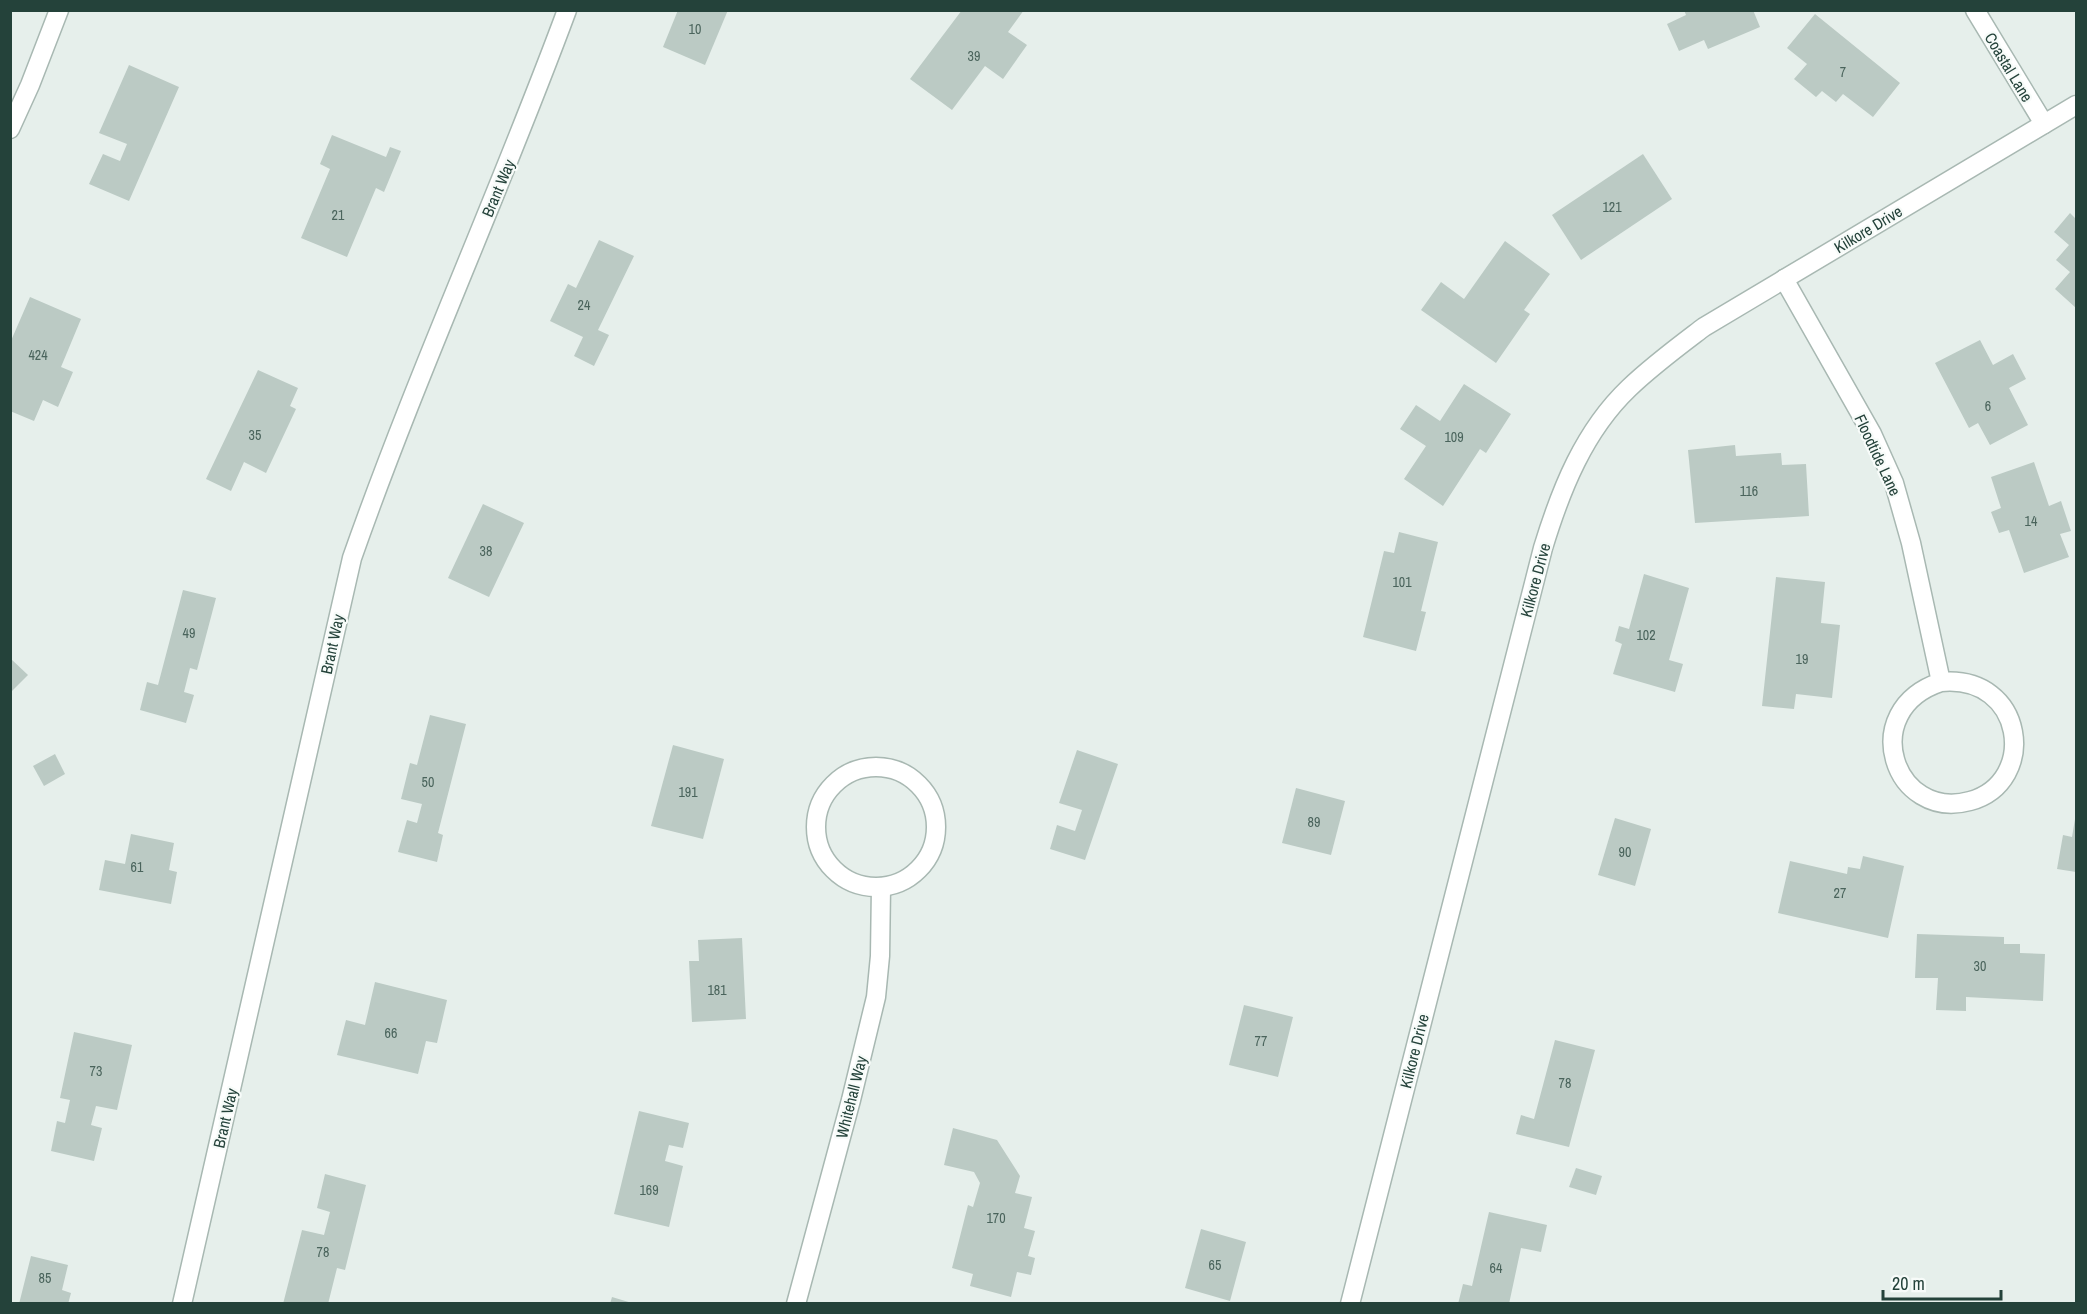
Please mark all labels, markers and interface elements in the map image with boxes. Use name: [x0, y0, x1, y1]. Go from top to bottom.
house number: 10: [689, 20, 701, 38]
street label: Coastal Lane: [1980, 28, 2038, 106]
house number: 39: [968, 47, 980, 65]
house number: 7: [1840, 63, 1846, 81]
street label: Brant Way: [476, 155, 520, 220]
house number: 121: [1602, 198, 1622, 216]
street label: Kilkore Drive: [1830, 200, 1906, 258]
house number: 21: [332, 206, 345, 224]
house number: 24: [578, 296, 591, 314]
house number: 424: [28, 346, 48, 364]
house number: 6: [1985, 397, 1991, 415]
street label: Floodtide Lane: [1850, 411, 1906, 499]
house number: 35: [249, 426, 261, 444]
house number: 109: [1444, 428, 1464, 446]
house number: 116: [1740, 482, 1758, 500]
house number: 14: [2025, 512, 2038, 530]
street label: Kilkore Drive: [1515, 541, 1555, 619]
house number: 38: [480, 542, 492, 560]
house number: 101: [1392, 573, 1412, 591]
street label: Brant Way: [315, 612, 349, 676]
house number: 49: [183, 624, 195, 642]
house number: 102: [1636, 626, 1656, 644]
house number: 19: [1796, 650, 1808, 668]
house number: 50: [422, 773, 434, 791]
house number: 191: [678, 783, 698, 801]
house number: 89: [1308, 813, 1320, 831]
house number: 90: [1619, 843, 1631, 861]
house number: 61: [131, 858, 144, 876]
house number: 27: [1834, 884, 1846, 902]
house number: 30: [1974, 957, 1986, 975]
house number: 181: [707, 981, 727, 999]
street label: Kilkore Drive: [1394, 1012, 1434, 1090]
house number: 66: [385, 1024, 397, 1042]
house number: 77: [1255, 1032, 1267, 1050]
street label: Whitehall Way: [830, 1053, 872, 1140]
house number: 73: [90, 1062, 102, 1080]
house number: 78: [1559, 1074, 1571, 1092]
street label: Brant Way: [207, 1085, 243, 1150]
house number: 169: [639, 1181, 659, 1199]
house number: 170: [986, 1209, 1006, 1227]
house number: 78: [317, 1243, 329, 1261]
house number: 65: [1209, 1256, 1221, 1274]
house number: 64: [1490, 1259, 1503, 1277]
scale bar: [1883, 1263, 2002, 1301]
house number: 85: [39, 1269, 51, 1287]
text: 20 m: [1892, 1271, 1925, 1296]

